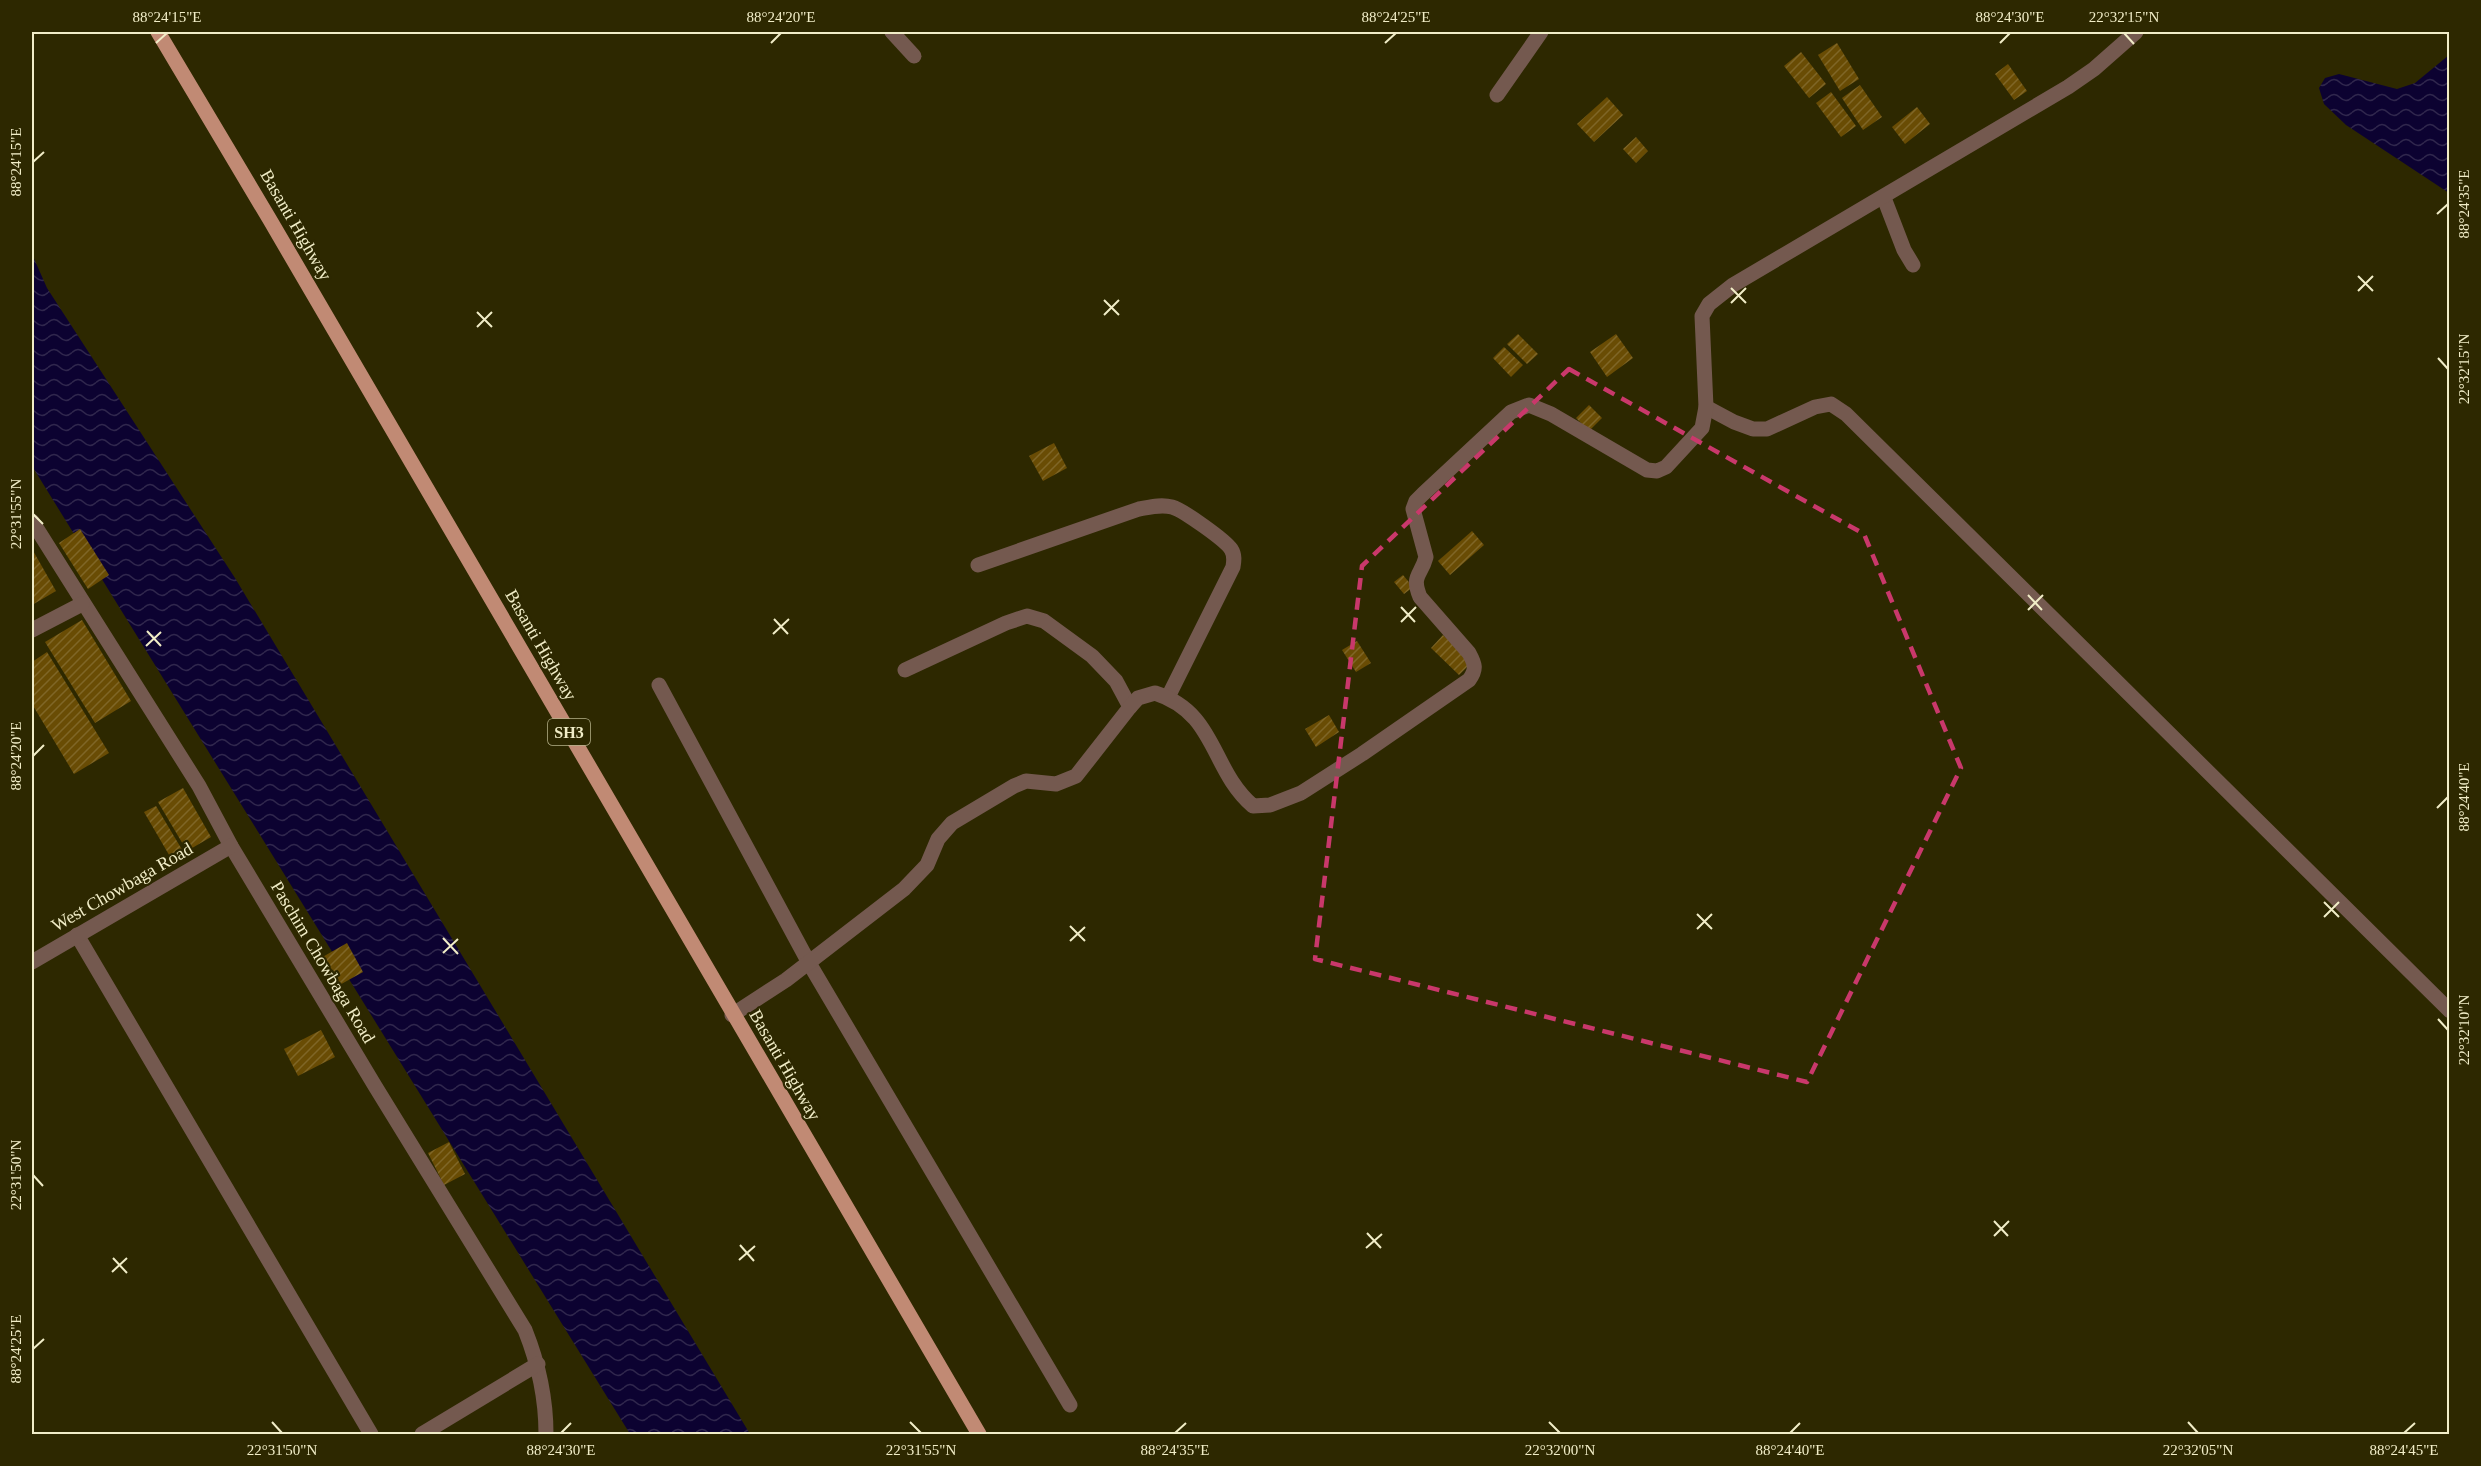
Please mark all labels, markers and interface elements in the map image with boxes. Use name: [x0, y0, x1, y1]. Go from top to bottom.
text: 88°24'15"E: [133, 9, 202, 25]
text: 88°24'20"E: [747, 9, 816, 25]
text: 88°24'25"E: [1362, 9, 1431, 25]
text: 88°24'30"E: [1976, 9, 2045, 25]
text: 22°32'15"N: [2089, 9, 2159, 25]
text: 88°24'15"E: [8, 128, 24, 197]
street label: Basanti Highway: [256, 166, 336, 284]
text: 88°24'35"E: [2456, 170, 2472, 239]
text: 22°32'15"N: [2456, 334, 2472, 404]
text: 22°31'55"N: [8, 479, 24, 549]
street label: Basanti Highway: [501, 586, 581, 704]
road number: SH3: [548, 719, 590, 745]
text: 88°24'20"E: [8, 722, 24, 791]
text: 88°24'40"E: [2456, 763, 2472, 832]
street label: West Chowbaga Road: [48, 838, 196, 936]
street label: Paschim Chowbaga Road: [267, 878, 379, 1046]
text: 22°32'10"N: [2456, 995, 2472, 1065]
street label: Basanti Highway: [745, 1006, 825, 1124]
text: 22°31'50"N: [8, 1140, 24, 1210]
text: 88°24'25"E: [8, 1315, 24, 1384]
text: 22°31'50"N: [247, 1442, 317, 1458]
text: 88°24'30"E: [527, 1442, 596, 1458]
text: 22°31'55"N: [886, 1442, 956, 1458]
text: 88°24'35"E: [1141, 1442, 1210, 1458]
text: 22°32'00"N: [1525, 1442, 1595, 1458]
text: 88°24'40"E: [1756, 1442, 1825, 1458]
text: 22°32'05"N: [2163, 1442, 2233, 1458]
text: 88°24'45"E: [2370, 1442, 2439, 1458]

